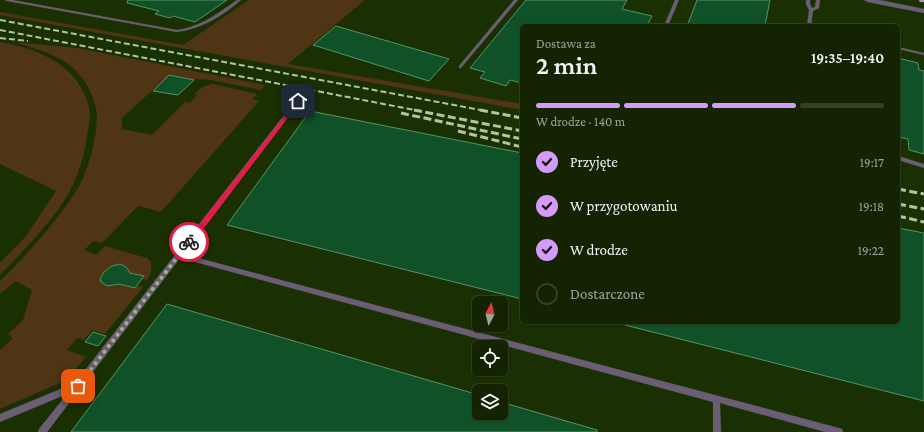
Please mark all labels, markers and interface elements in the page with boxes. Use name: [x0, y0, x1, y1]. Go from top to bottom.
text: Dostawa za: [536, 36, 596, 51]
text: 19:35–19:40: [811, 50, 884, 66]
text: 2 min: [536, 51, 597, 80]
pin: [281, 84, 315, 118]
icon: home: [287, 90, 309, 112]
text: W drodze · 140 m: [536, 114, 625, 129]
icon: check: [536, 151, 558, 173]
text: Przyjęte: [570, 154, 618, 170]
text: 19:17: [860, 155, 884, 170]
icon: check: [536, 195, 558, 217]
text: W przygotowaniu: [570, 198, 678, 214]
text: 19:18: [859, 199, 884, 214]
courier: [169, 222, 209, 262]
icon: bike: [178, 231, 200, 253]
icon: check: [536, 239, 558, 261]
text: W drodze: [570, 242, 628, 258]
text: 19:22: [858, 243, 884, 258]
text: Dostarczone: [570, 286, 645, 302]
north arrow: [472, 296, 508, 332]
map controls: [472, 296, 508, 420]
button: locate: [472, 340, 508, 376]
pin: [61, 369, 95, 403]
icon: bag: [67, 375, 89, 397]
button: layers: [472, 384, 508, 420]

